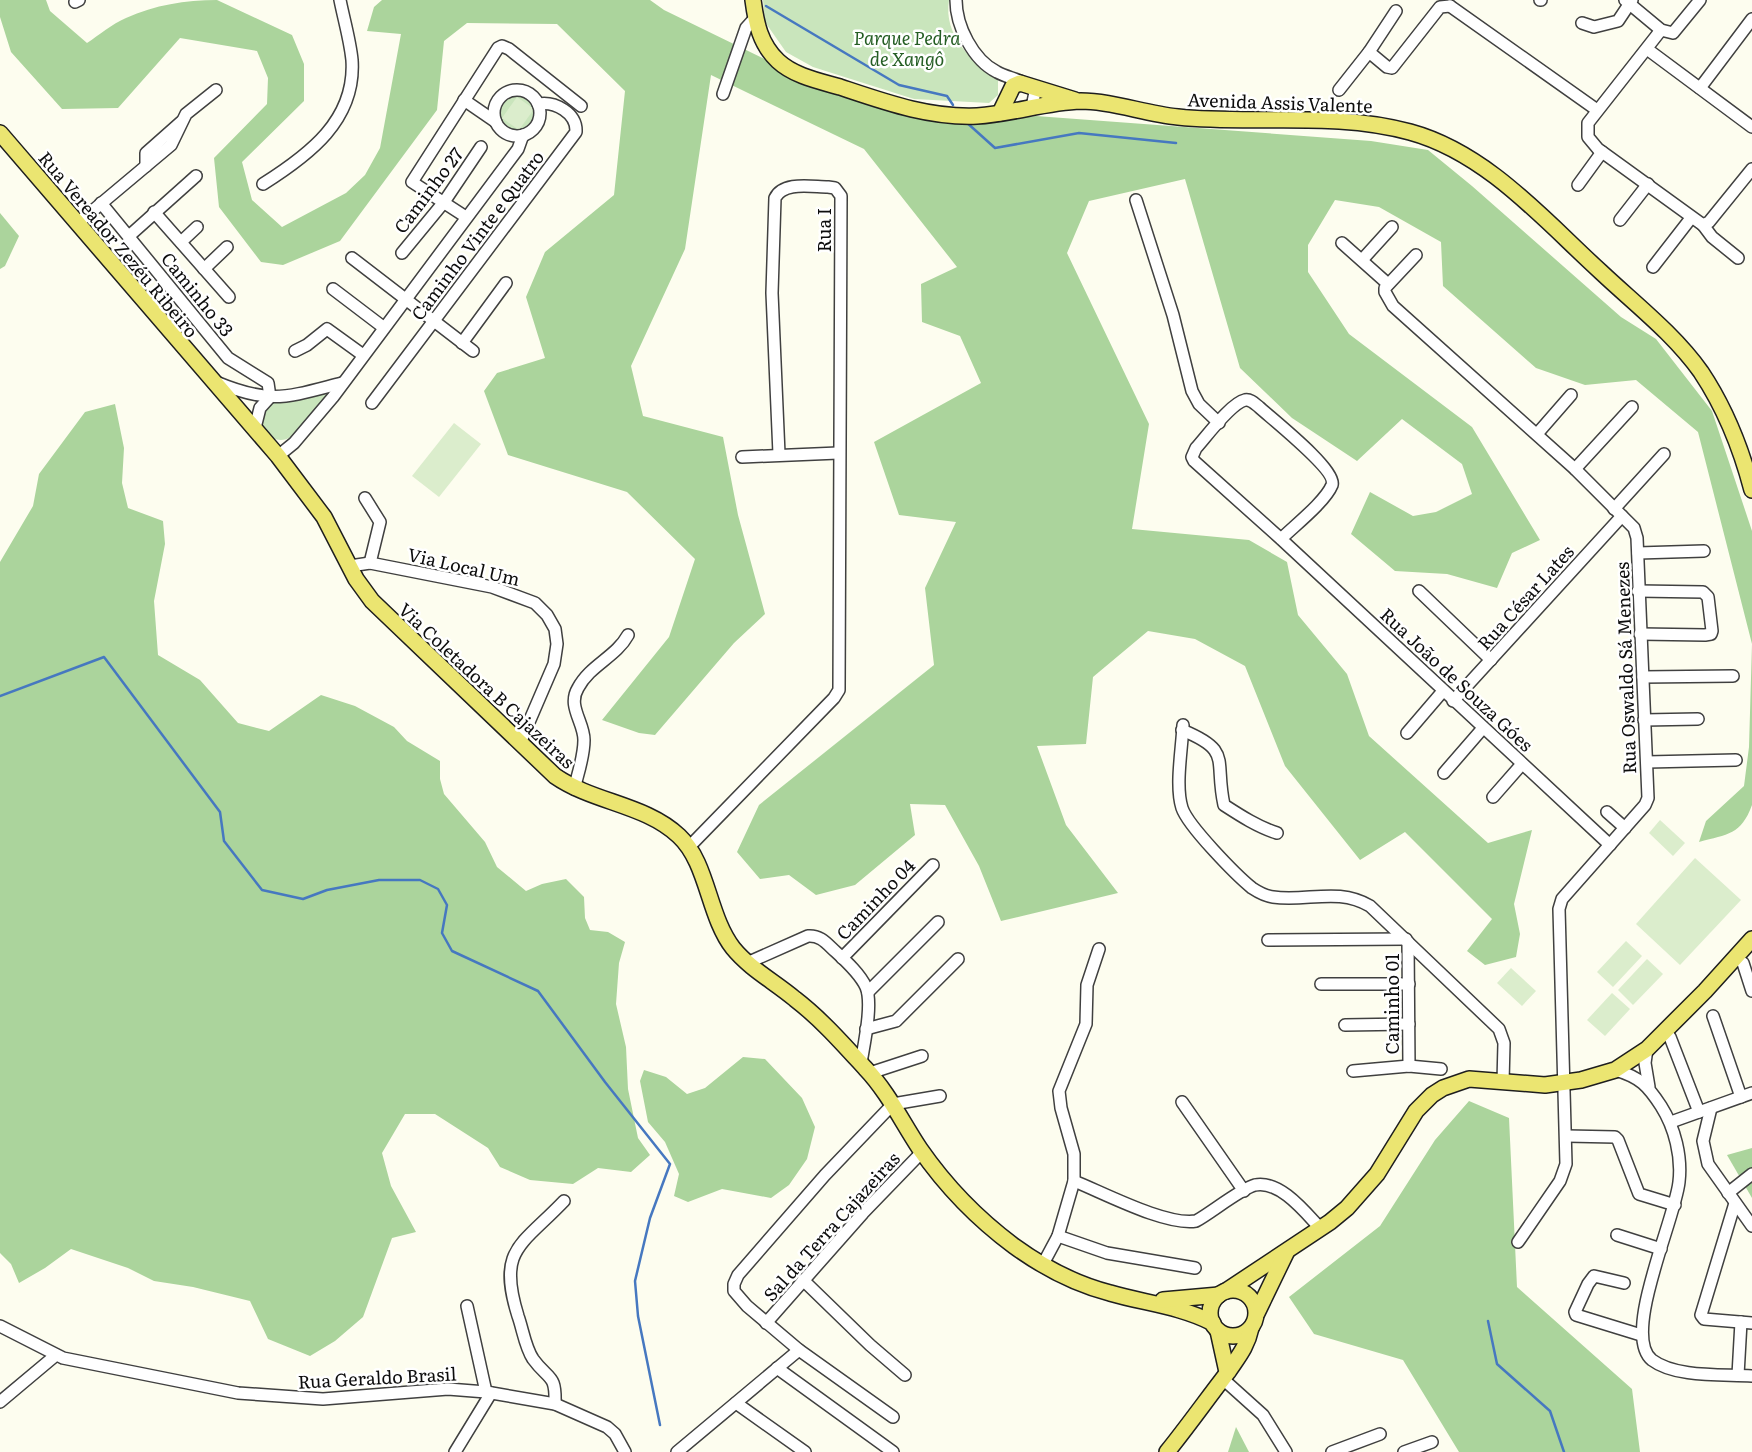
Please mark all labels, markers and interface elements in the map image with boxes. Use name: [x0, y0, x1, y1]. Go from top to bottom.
park label: Parque Pedra de Xangô: [853, 24, 961, 72]
street label: Avenida Assis Valente: [1187, 85, 1373, 119]
street label: Caminho 27: [387, 141, 469, 239]
street label: Caminho Vinte e Quatro: [404, 144, 550, 326]
street label: Rua Vereador Zezéu Ribeiro: [33, 145, 205, 343]
street label: Rua I: [810, 208, 837, 252]
street label: Caminho 33: [155, 246, 241, 342]
street label: Rua César Lates: [1470, 538, 1580, 656]
street label: Via Local Um: [405, 540, 523, 592]
street label: Rua Oswaldo Sá Menezes: [1608, 561, 1642, 775]
street label: Via Coletadora B Cajazeiras: [393, 596, 581, 774]
street label: Rua João de Souza Góes: [1375, 601, 1539, 757]
street label: Caminho 04: [829, 852, 921, 946]
street label: Caminho 01: [1378, 954, 1405, 1054]
street label: Sal da Terra Cajazeiras: [756, 1145, 906, 1307]
street label: Rua Geraldo Brasil: [297, 1359, 457, 1395]

